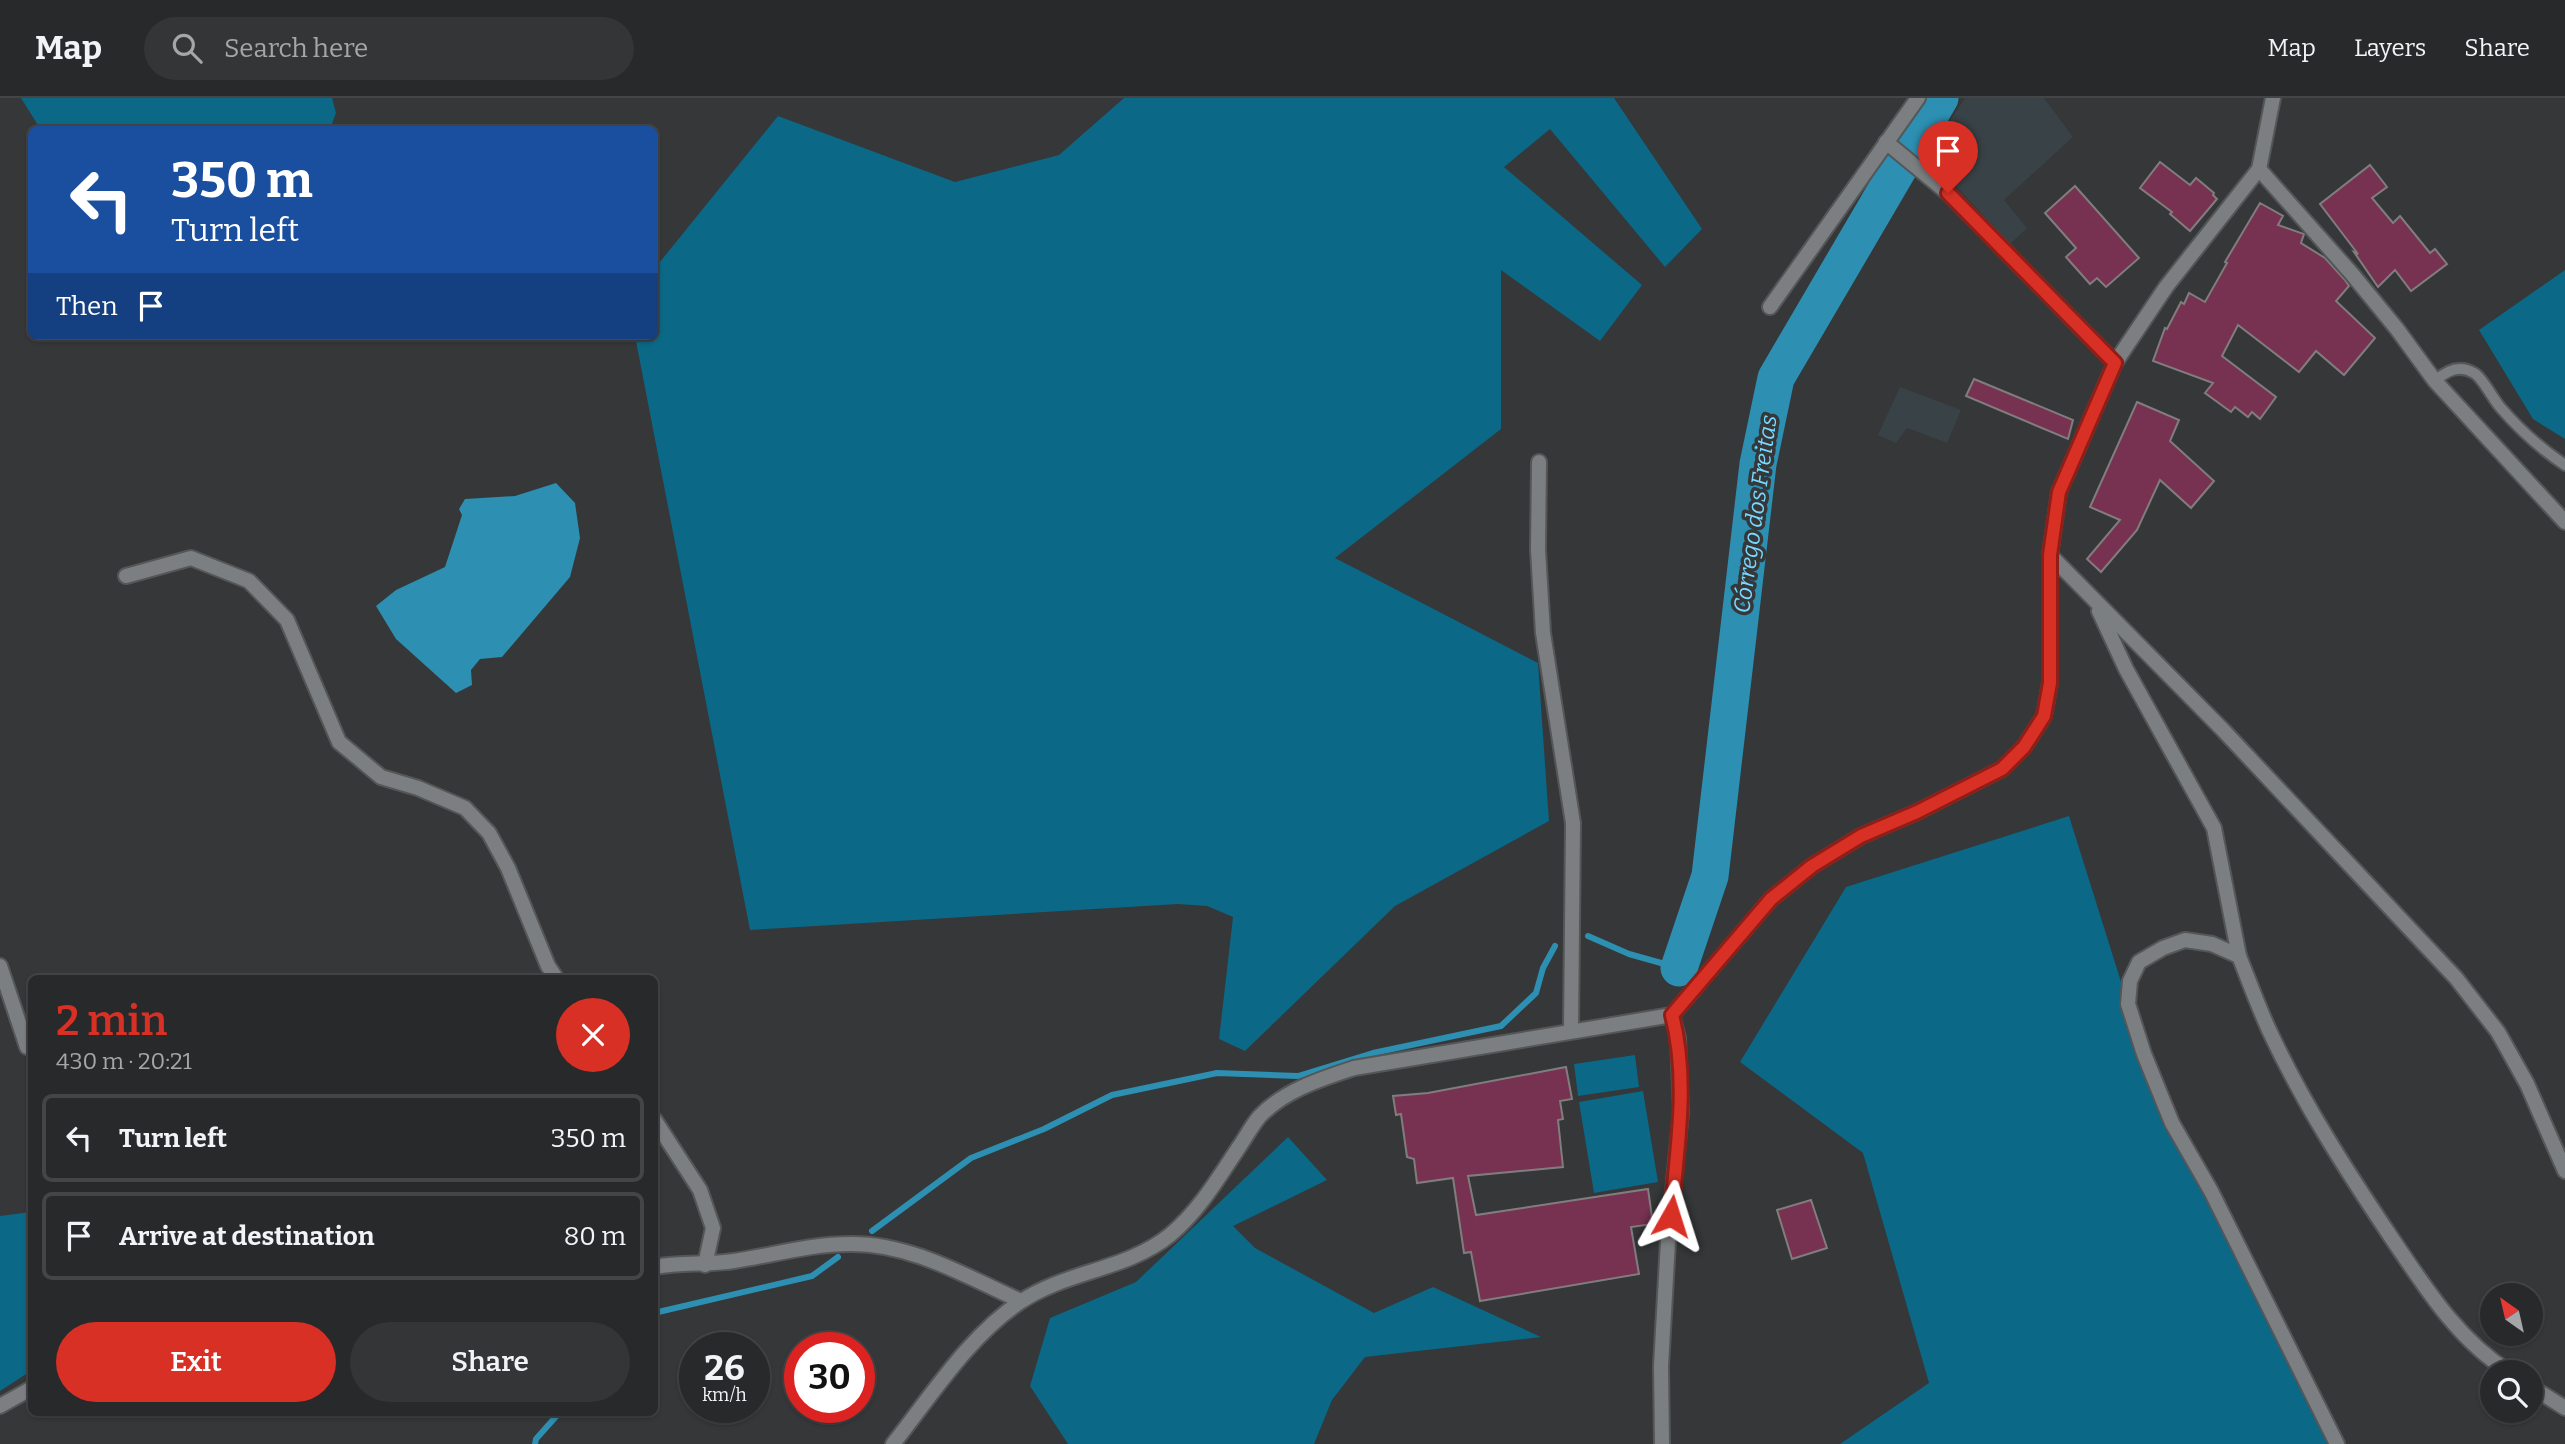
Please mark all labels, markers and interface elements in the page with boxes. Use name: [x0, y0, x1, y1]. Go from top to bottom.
search box: [144, 17, 634, 80]
text: Map: [35, 28, 102, 68]
icon: search: [168, 29, 206, 67]
text: Search here: [224, 33, 368, 64]
text: Map: [2268, 34, 2316, 62]
text: Layers: [2354, 34, 2426, 62]
text: Share: [2464, 34, 2530, 62]
pin: [1918, 121, 1978, 193]
icon: arrive: [1929, 132, 1967, 170]
text: 350 m: [171, 151, 313, 210]
icon: left: [56, 154, 147, 245]
text: Turn left: [171, 211, 299, 249]
icon: arrive: [132, 287, 170, 325]
text: Then: [56, 291, 118, 322]
water label: Córrego dos Freitas: [1727, 413, 1783, 615]
text: 2 min: [56, 996, 167, 1046]
button: close: [556, 998, 630, 1072]
text: 430 m · 20:21: [56, 1047, 192, 1075]
icon: left: [60, 1119, 98, 1157]
text: Turn left: [119, 1123, 227, 1154]
text: 350 m: [551, 1123, 626, 1154]
position arrow: [1634, 1179, 1708, 1253]
icon: arrive: [60, 1217, 98, 1255]
text: Arrive at destination: [119, 1221, 374, 1252]
text: 80 m: [564, 1221, 626, 1252]
north arrow: [2480, 1283, 2543, 1346]
map controls: [2480, 1283, 2543, 1423]
button: Exit: [56, 1322, 336, 1402]
button: Share: [350, 1322, 630, 1402]
speed limit sign: 30: [784, 1332, 875, 1423]
text: 26: [704, 1347, 745, 1389]
button: search: [2480, 1360, 2543, 1423]
text: km/h: [702, 1384, 747, 1406]

